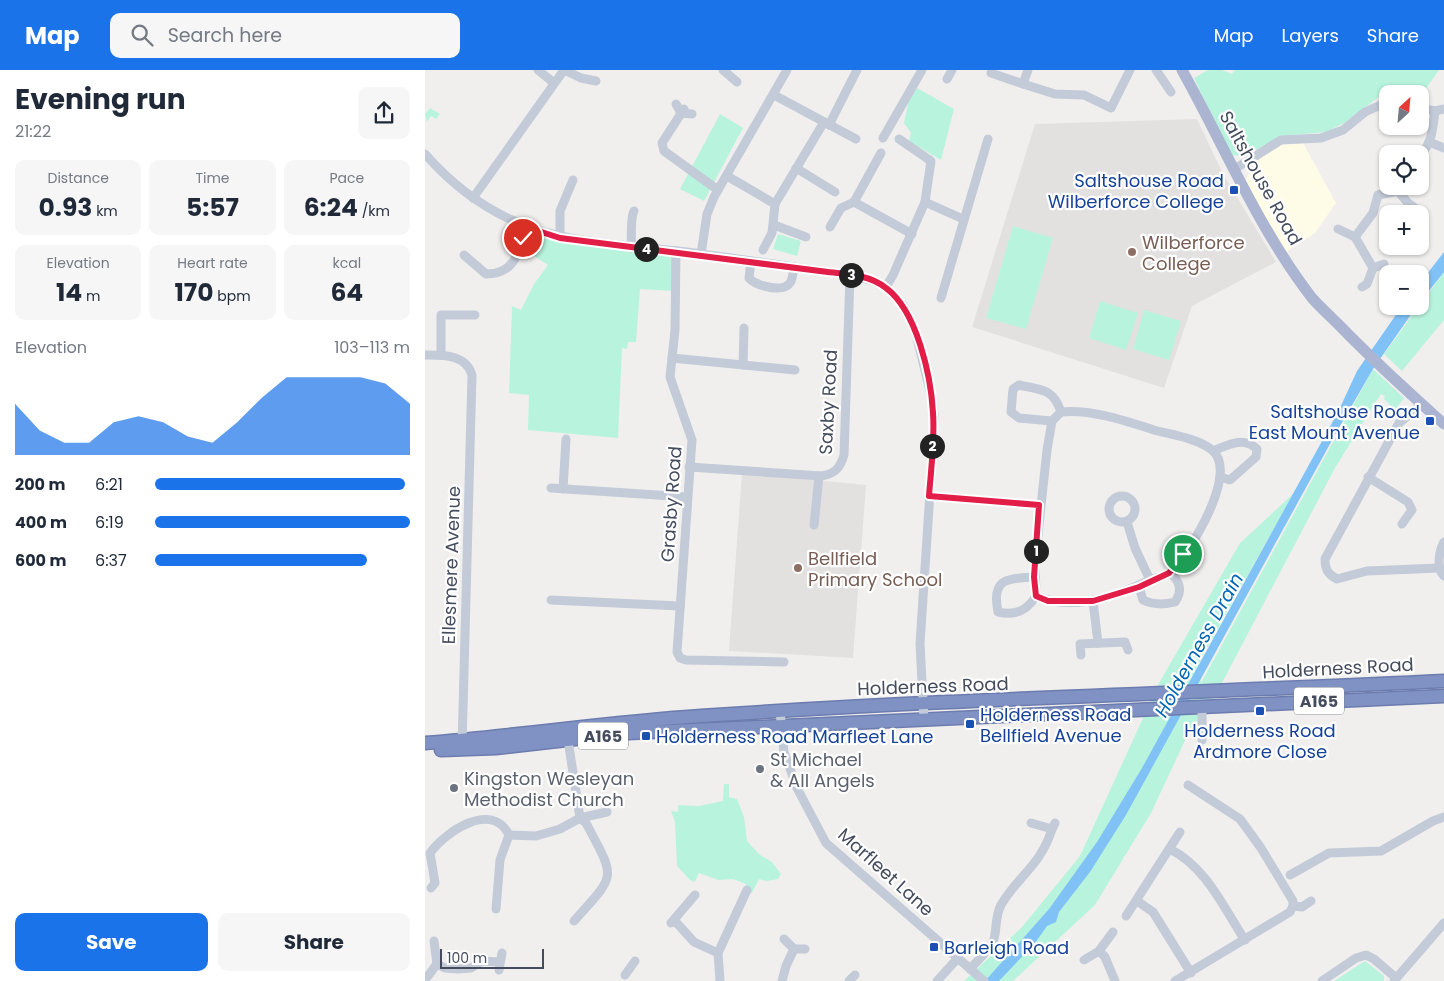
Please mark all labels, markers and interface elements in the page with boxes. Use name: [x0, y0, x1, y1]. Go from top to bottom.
search box: [110, 13, 460, 58]
text: Map: [25, 19, 80, 52]
icon: search: [128, 21, 156, 49]
text: Search here: [168, 22, 282, 49]
text: Map: [1214, 23, 1254, 48]
text: Layers: [1282, 23, 1339, 48]
text: Share: [1367, 23, 1419, 48]
text: Evening run: [15, 80, 186, 119]
north arrow: [1379, 85, 1429, 135]
map controls: [1379, 85, 1429, 315]
button: share: [358, 87, 410, 139]
street label: Saltshouse Road: [1214, 106, 1308, 250]
text: 21:22: [15, 120, 51, 143]
button: locate: [1379, 145, 1429, 195]
text: Distance: [47, 168, 109, 188]
text: Time: [195, 168, 230, 188]
text: Pace: [329, 168, 364, 188]
place label: Saltshouse Road Wilberforce College: [1048, 168, 1224, 214]
marker: Saltshouse Road Wilberforce College: [1228, 184, 1240, 196]
text: 0.93: [39, 190, 92, 225]
text: 5:57: [186, 190, 239, 225]
text: 6:24: [304, 190, 358, 225]
text: km: [92, 201, 118, 221]
text: /km: [358, 201, 390, 221]
button: +: [1379, 205, 1429, 255]
pin: [502, 217, 544, 259]
icon: check: [509, 224, 537, 252]
place label: Wilberforce College: [1142, 230, 1245, 276]
pin: 4: [633, 236, 659, 262]
text: 4: [642, 239, 651, 259]
marker: Wilberforce College: [1126, 246, 1138, 258]
text: Elevation: [47, 253, 110, 273]
text: Heart rate: [177, 253, 248, 273]
text: kcal: [333, 253, 361, 273]
pin: 3: [839, 262, 863, 288]
text: 3: [847, 265, 856, 285]
button: −: [1379, 265, 1429, 315]
text: 14: [56, 275, 82, 310]
text: 170: [174, 275, 213, 310]
text: 64: [330, 275, 363, 310]
text: m: [82, 286, 100, 306]
text: bpm: [213, 286, 251, 306]
text: Elevation: [15, 336, 87, 359]
text: 103–113 m: [334, 336, 410, 359]
street label: Saxby Road: [813, 349, 843, 455]
place label: Saltshouse Road East Mount Avenue: [1249, 399, 1420, 445]
marker: Saltshouse Road East Mount Avenue: [1424, 415, 1436, 427]
pin: 2: [919, 434, 945, 458]
text: 2: [929, 436, 937, 456]
street label: Grasby Road: [654, 445, 688, 563]
text: 200 m: [15, 473, 65, 496]
text: 6:21: [95, 473, 123, 496]
street label: Ellesmere Avenue: [436, 485, 466, 645]
text: 400 m: [15, 511, 67, 534]
text: 6:19: [95, 511, 124, 534]
pin: [1162, 533, 1204, 575]
pin: 1: [1023, 538, 1049, 564]
icon: arrive: [1169, 540, 1197, 568]
text: 1: [1034, 541, 1039, 561]
place label: Bellfield Primary School: [808, 546, 942, 592]
text: 600 m: [15, 549, 66, 572]
text: 6:37: [95, 549, 127, 572]
marker: Bellfield Primary School: [792, 562, 804, 574]
water label: Holderness Drain: [1148, 568, 1250, 722]
street label: Holderness Road: [1262, 652, 1414, 684]
street label: Holderness Road: [857, 671, 1009, 701]
road number: A165: [1294, 688, 1344, 714]
place label: Holderness Road Bellfield Avenue: [980, 702, 1132, 748]
marker: Holderness Road Ardmore Close: [1254, 705, 1266, 717]
marker: Holderness Road Bellfield Avenue: [964, 718, 976, 730]
place label: Holderness Road Ardmore Close: [1184, 718, 1336, 764]
road number: A165: [578, 722, 628, 749]
place label: Holderness Road Marfleet Lane: [656, 724, 933, 749]
marker: Holderness Road Marfleet Lane: [640, 730, 652, 742]
place label: St Michael & All Angels: [770, 747, 875, 793]
marker: St Michael & All Angels: [754, 763, 766, 775]
place label: Kingston Wesleyan Methodist Church: [464, 766, 634, 812]
marker: Kingston Wesleyan Methodist Church: [448, 782, 460, 794]
street label: Marfleet Lane: [833, 822, 939, 922]
button: Save: [15, 913, 208, 971]
button: Share: [218, 913, 410, 971]
place label: Barleigh Road: [944, 935, 1069, 960]
marker: Barleigh Road: [928, 941, 940, 953]
scale bar: [440, 946, 544, 969]
text: 100 m: [447, 948, 487, 968]

